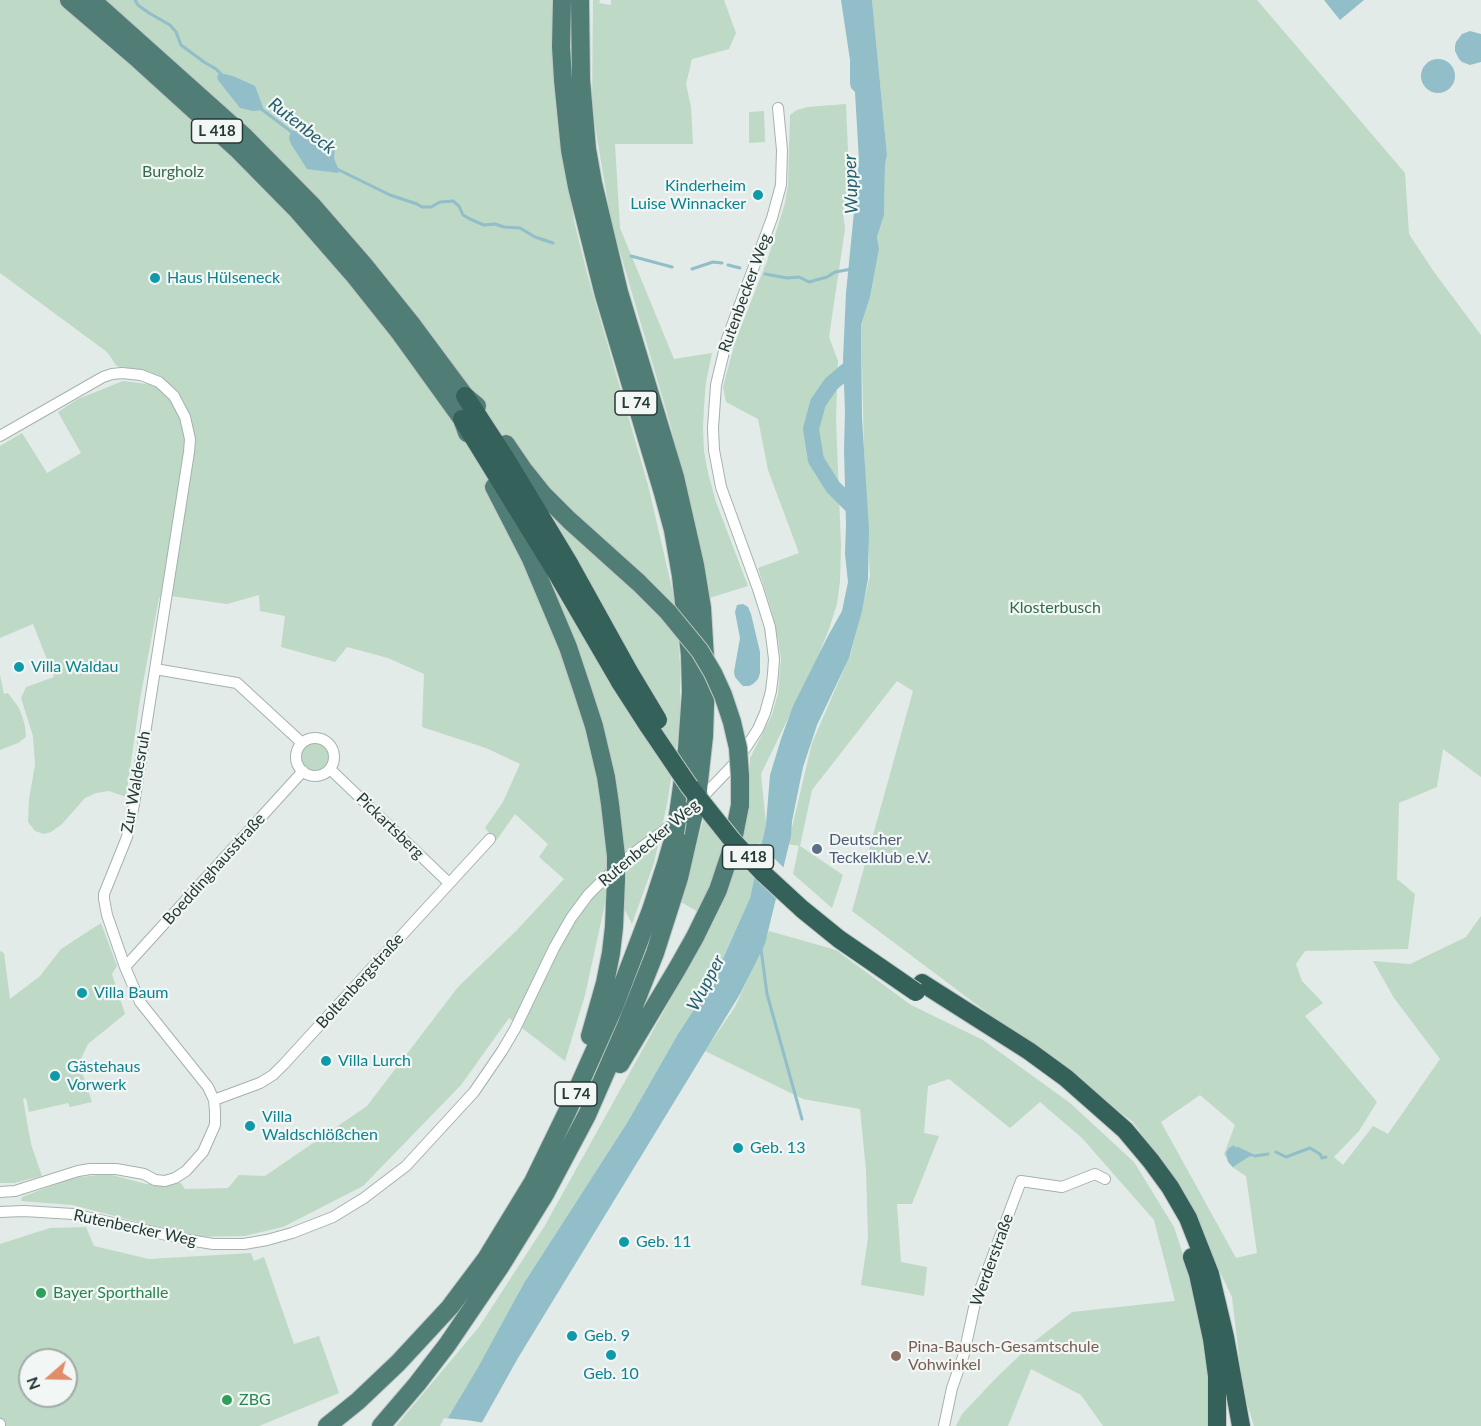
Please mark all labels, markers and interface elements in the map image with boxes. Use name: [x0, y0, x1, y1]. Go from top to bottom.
water label: Rutenbeck: [264, 93, 340, 159]
road number: L 418: [192, 119, 242, 143]
water label: Wupper: [839, 154, 863, 214]
park label: Burgholz: [142, 162, 204, 182]
place label: Kinderheim Luise Winnacker: [630, 176, 746, 214]
marker: Kinderheim Luise Winnacker: [751, 188, 765, 202]
street label: Rutenbecker Weg: [715, 231, 775, 355]
place label: Haus Hülseneck: [167, 268, 280, 288]
marker: Haus Hülseneck: [148, 271, 162, 285]
road number: L 74: [615, 391, 657, 415]
park label: Klosterbusch: [1009, 598, 1101, 618]
place label: Villa Waldau: [31, 657, 118, 677]
marker: Villa Waldau: [12, 660, 26, 674]
street label: Zur Waldesruh: [118, 729, 154, 835]
street label: Pickartsberg: [352, 789, 428, 863]
street label: Rutenbecker Weg: [595, 795, 703, 891]
street label: Boeddinghausstraße: [159, 809, 269, 929]
place label: Deutscher Teckelklub e.V.: [829, 830, 931, 868]
marker: Deutscher Teckelklub e.V.: [810, 842, 824, 856]
road number: L 418: [722, 845, 774, 869]
street label: Boltenbergstraße: [312, 929, 408, 1033]
water label: Wupper: [682, 951, 730, 1015]
place label: Villa Baum: [94, 983, 169, 1003]
marker: Villa Baum: [75, 986, 89, 1000]
place label: Villa Lurch: [338, 1051, 411, 1071]
marker: Villa Lurch: [319, 1054, 333, 1068]
place label: Gästehaus Vorwerk: [67, 1057, 140, 1095]
marker: Gästehaus Vorwerk: [48, 1069, 62, 1083]
road number: L 74: [555, 1082, 597, 1106]
place label: Villa Waldschlößchen: [262, 1107, 378, 1145]
marker: Villa Waldschlößchen: [243, 1119, 257, 1133]
place label: Geb. 13: [750, 1138, 805, 1158]
marker: Geb. 13: [731, 1141, 745, 1155]
street label: Rutenbecker Weg: [72, 1206, 198, 1250]
street label: Werderstraße: [966, 1211, 1018, 1309]
place label: Geb. 11: [636, 1232, 691, 1252]
marker: Geb. 11: [617, 1235, 631, 1249]
place label: Bayer Sporthalle: [53, 1283, 168, 1303]
marker: Bayer Sporthalle: [34, 1286, 48, 1300]
place label: Geb. 9: [584, 1326, 630, 1346]
marker: Geb. 9: [565, 1329, 579, 1343]
place label: Pina-Bausch-Gesamtschule Vohwinkel: [908, 1337, 1099, 1375]
north arrow: [18, 1348, 78, 1408]
marker: Geb. 10: [604, 1348, 618, 1362]
marker: Pina-Bausch-Gesamtschule Vohwinkel: [889, 1349, 903, 1363]
place label: Geb. 10: [583, 1364, 639, 1384]
text: N: [21, 1375, 44, 1393]
place label: ZBG: [239, 1390, 271, 1410]
marker: ZBG: [220, 1393, 234, 1407]

